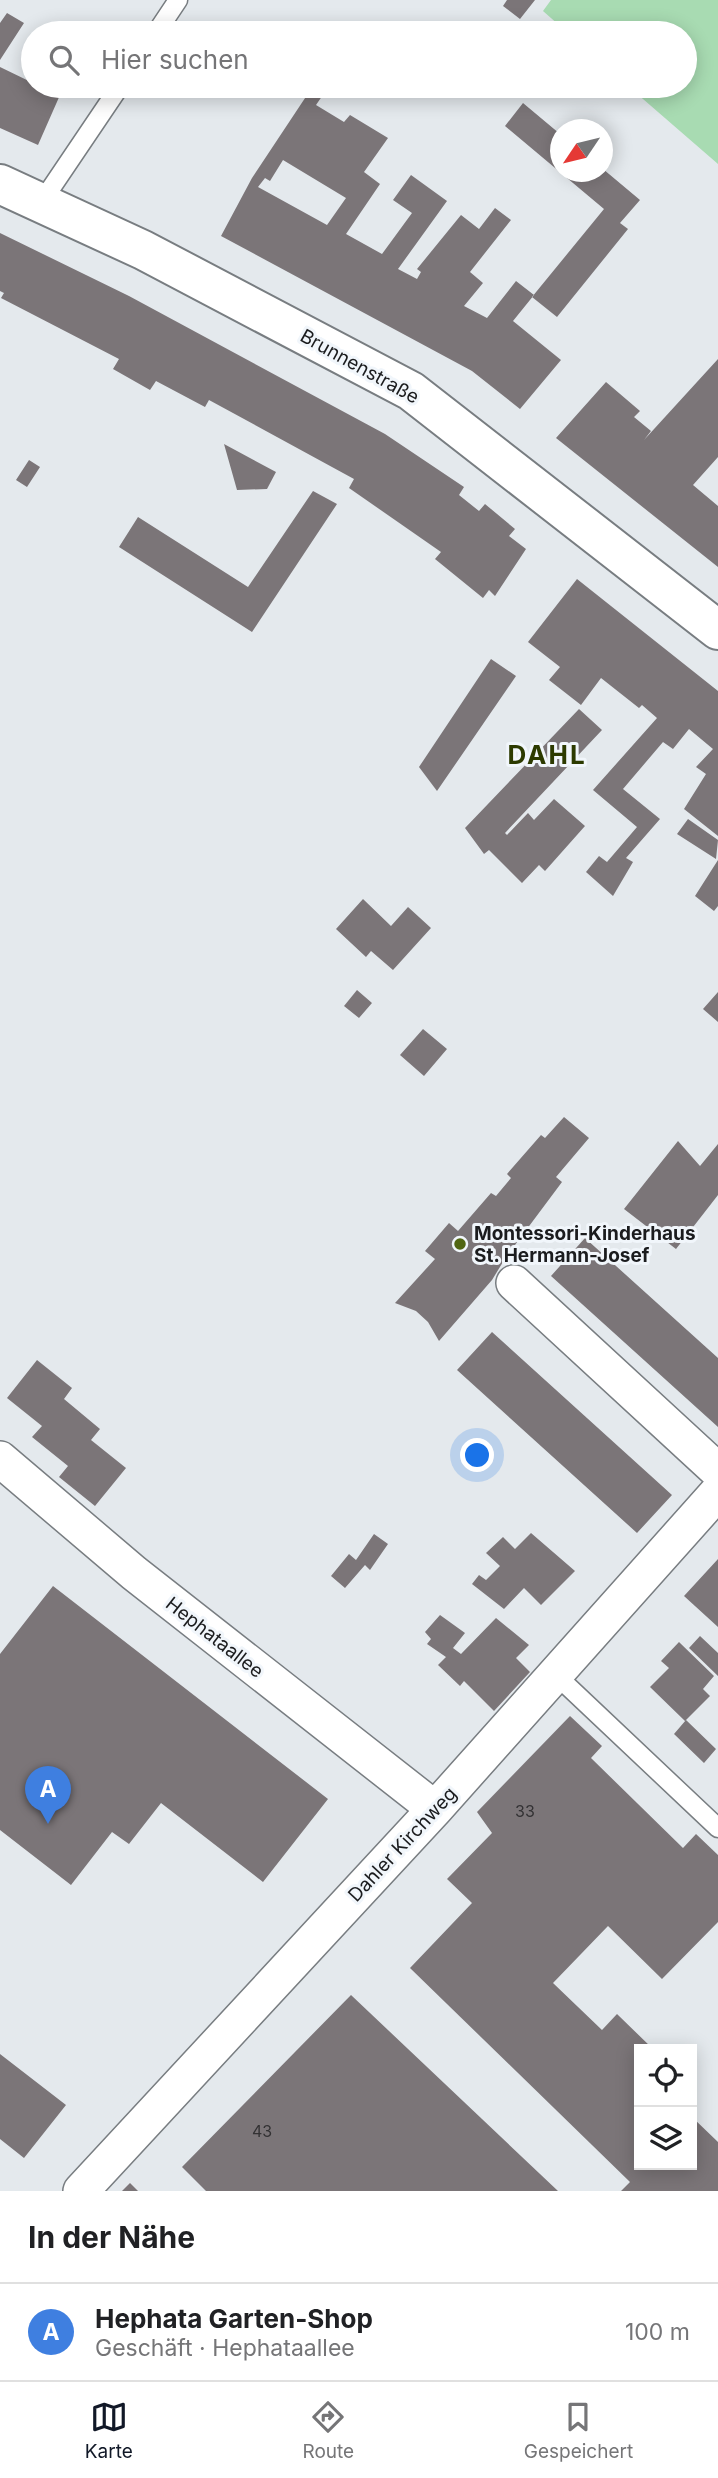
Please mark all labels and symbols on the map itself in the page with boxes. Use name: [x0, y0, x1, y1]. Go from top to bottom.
north arrow: [550, 119, 613, 182]
street label: Brunnenstraße: [296, 324, 423, 409]
district label: DAHL: [507, 739, 587, 770]
place label: Montessori-Kinderhaus St. Hermann-Josef: [474, 1222, 696, 1267]
marker: Montessori-Kinderhaus St. Hermann-Josef: [452, 1236, 468, 1252]
your location: [460, 1438, 494, 1472]
street label: Hephataallee: [161, 1592, 268, 1683]
pin: A: [25, 1766, 71, 1824]
street label: Dahler Kirchweg: [343, 1782, 461, 1906]
house number: 33: [515, 1801, 535, 1821]
house number: 43: [252, 2121, 272, 2141]

